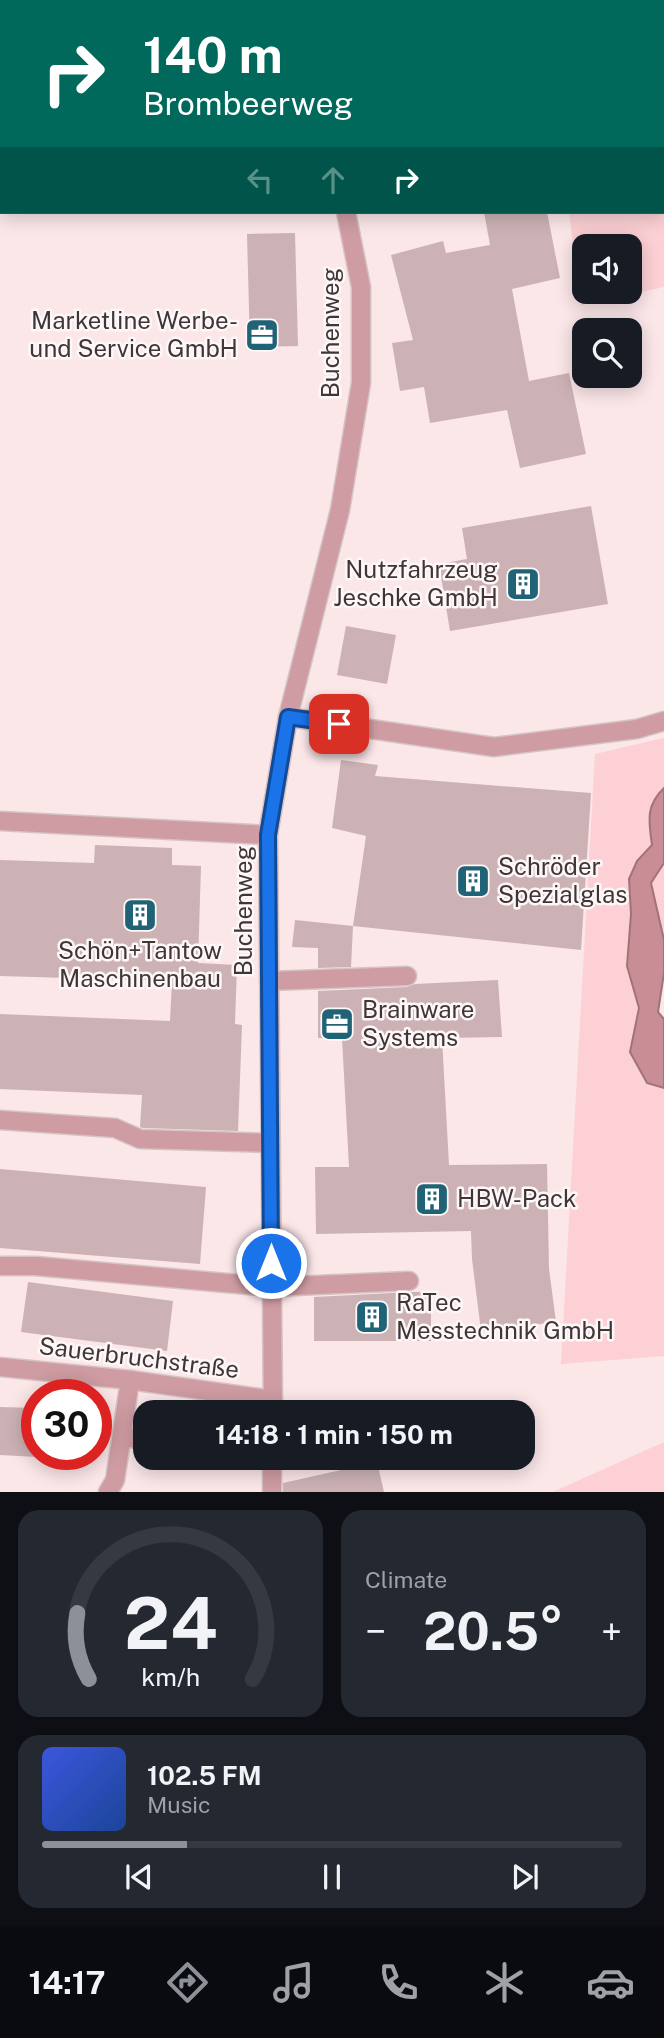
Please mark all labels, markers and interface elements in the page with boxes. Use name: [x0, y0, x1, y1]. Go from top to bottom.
text: 140 m: [143, 26, 283, 84]
icon: right: [28, 28, 119, 119]
text: Brombeerweg: [143, 85, 353, 122]
icon: left: [241, 161, 279, 199]
icon: ahead: [314, 161, 352, 199]
icon: right: [387, 161, 425, 199]
map controls: [572, 234, 642, 388]
button: sound: [572, 234, 642, 304]
street label: Buchenweg: [316, 268, 344, 398]
place label: Marketline Werbe- und Service GmbH: [29, 306, 238, 362]
office icon: Marketline Werbe- und Service GmbH: [243, 316, 281, 354]
button: search: [572, 318, 642, 388]
place label: Nutzfahrzeug Jeschke GmbH: [333, 555, 498, 611]
building icon: Nutzfahrzeug Jeschke GmbH: [504, 565, 542, 603]
pin: [309, 694, 369, 754]
icon: arrive: [320, 705, 358, 743]
street label: Buchenweg: [229, 846, 257, 976]
place label: Schröder Spezialglas: [498, 852, 627, 908]
building icon: Schröder Spezialglas: [454, 862, 492, 900]
building icon: Schön+Tantow Maschinenbau: [121, 896, 159, 934]
place label: Schön+Tantow Maschinenbau: [58, 936, 222, 992]
place label: Brainware Systems: [362, 995, 474, 1051]
office icon: Brainware Systems: [318, 1005, 356, 1043]
building icon: HBW-Pack: [413, 1180, 451, 1218]
place label: HBW-Pack: [457, 1184, 576, 1212]
position arrow: [234, 1226, 308, 1300]
place label: RaTec Messtechnik GmbH: [396, 1288, 614, 1344]
building icon: RaTec Messtechnik GmbH: [353, 1298, 391, 1336]
street label: Sauerbruchstraße: [37, 1331, 241, 1383]
speed limit sign: 30: [21, 1379, 112, 1470]
text: 14:18 · 1 min · 150 m: [215, 1419, 453, 1450]
text: Climate: [365, 1566, 447, 1593]
text: 24: [124, 1581, 217, 1666]
text: 20.5°: [423, 1601, 564, 1662]
text: −: [365, 1609, 386, 1654]
text: +: [601, 1609, 622, 1654]
text: km/h: [141, 1662, 200, 1692]
text: 102.5 FM: [147, 1760, 262, 1791]
text: Music: [147, 1791, 211, 1818]
icon: previous: [120, 1858, 158, 1896]
icon: pause: [313, 1858, 351, 1896]
icon: next: [506, 1858, 544, 1896]
icon: directions: [163, 1958, 212, 2007]
icon: music: [269, 1958, 318, 2007]
icon: phone: [374, 1958, 423, 2007]
icon: climate: [480, 1958, 529, 2007]
icon: car: [586, 1958, 635, 2007]
text: 14:17: [28, 1964, 106, 2001]

